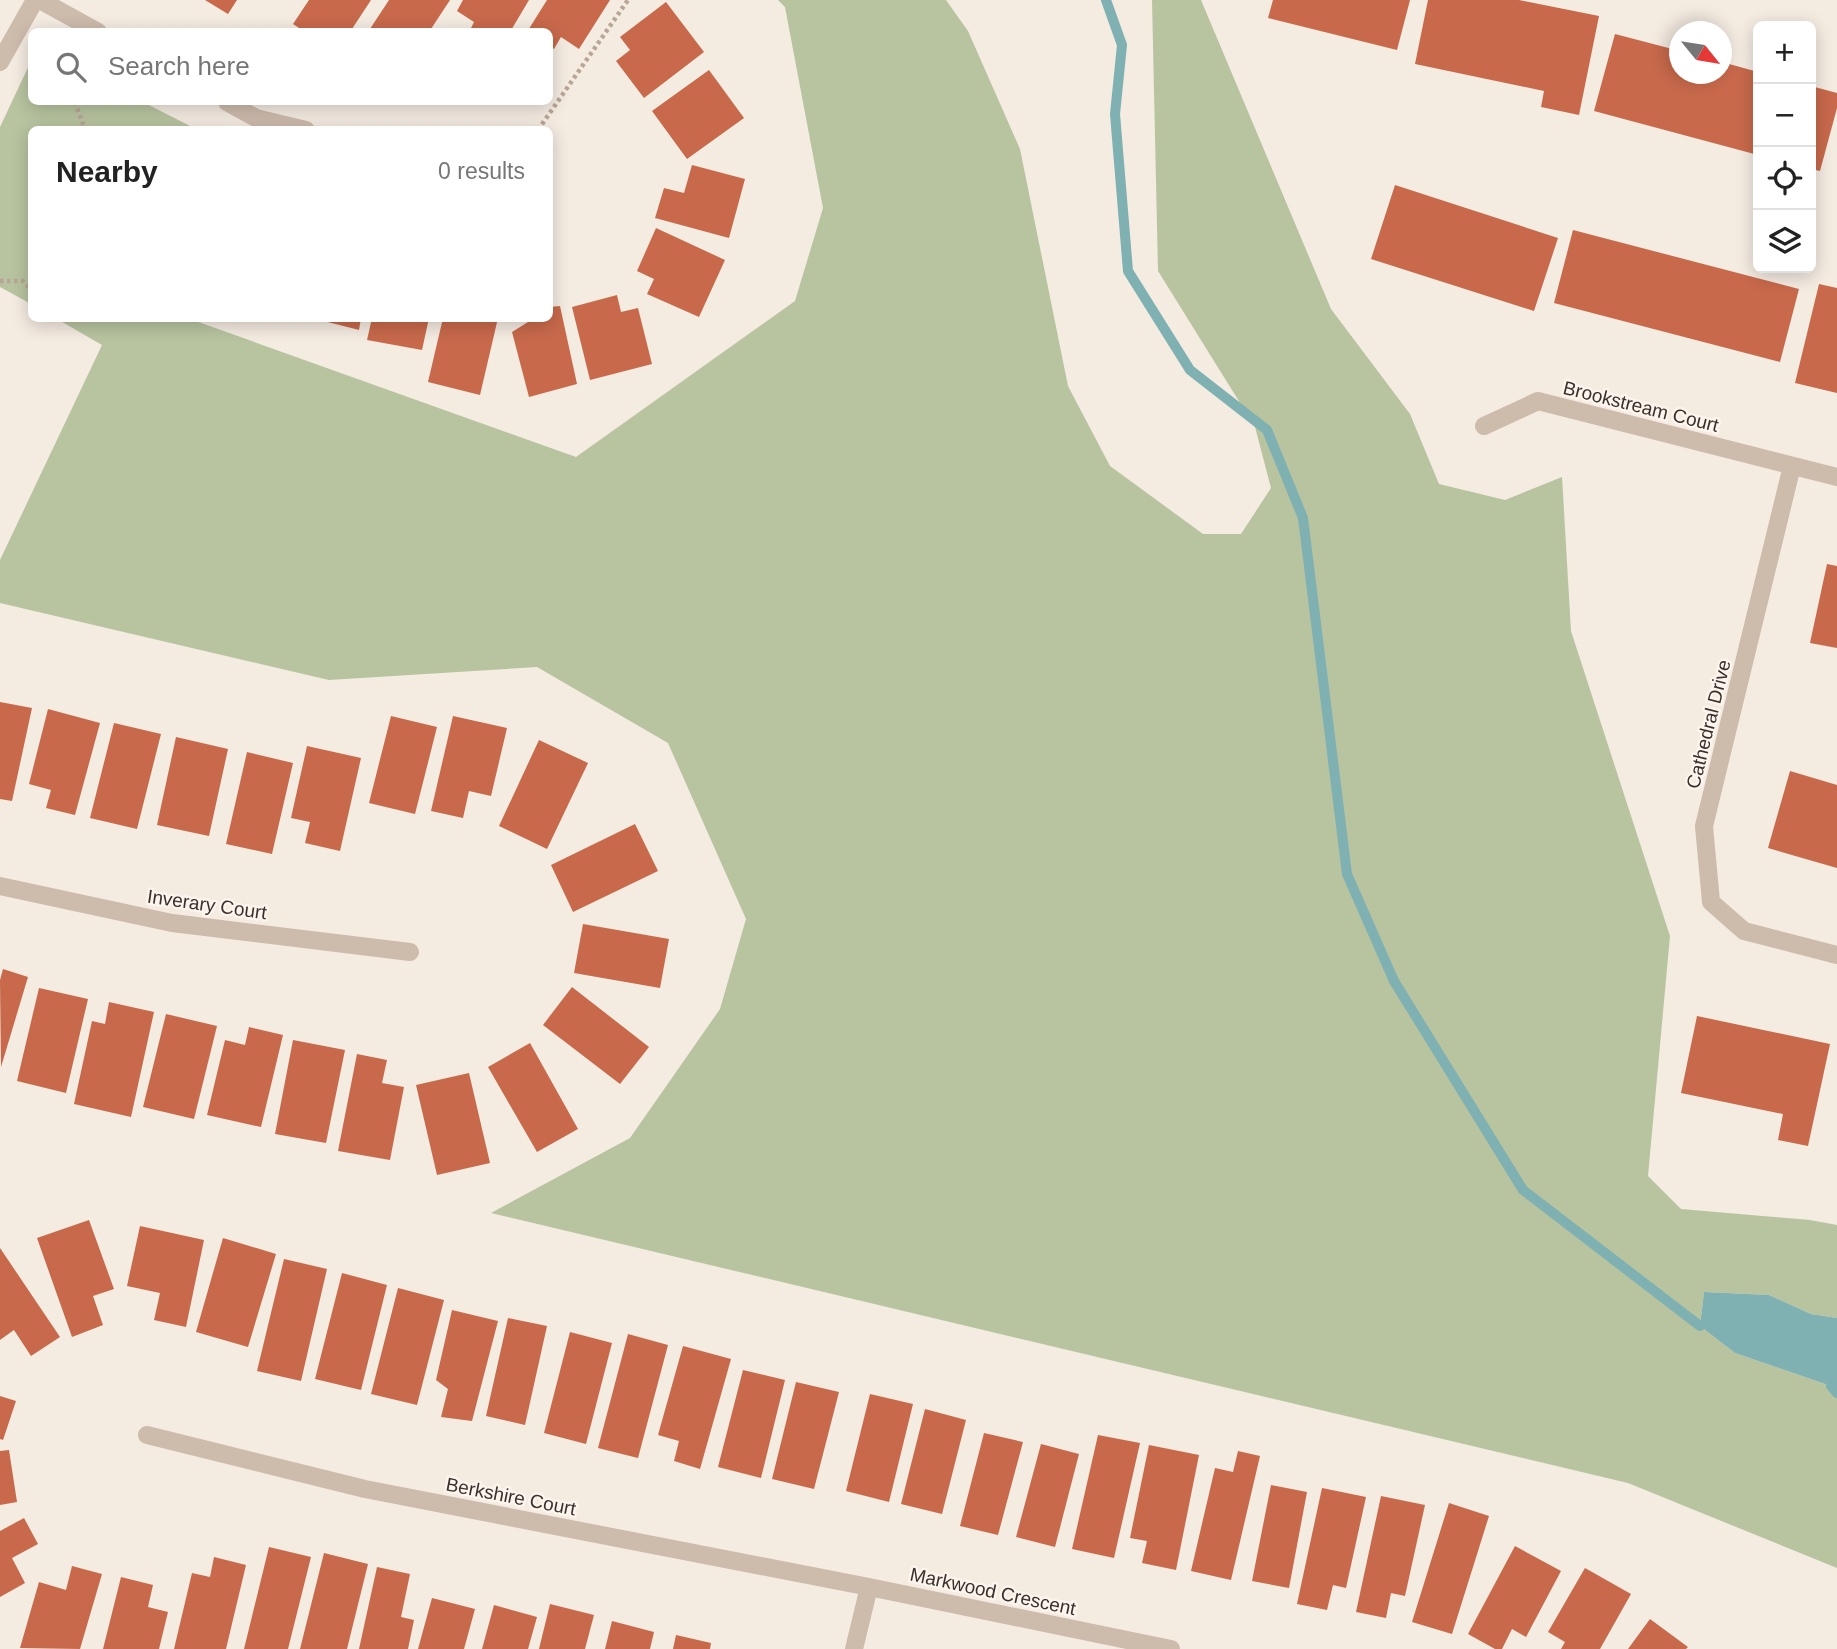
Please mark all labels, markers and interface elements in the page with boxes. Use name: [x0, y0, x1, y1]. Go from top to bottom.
north arrow: [1669, 21, 1732, 84]
map controls: [1753, 21, 1816, 273]
button: +: [1753, 21, 1816, 84]
search box: [28, 28, 553, 105]
icon: search: [52, 48, 90, 86]
text: Search here: [108, 51, 250, 81]
button: −: [1753, 84, 1816, 147]
button: locate: [1753, 147, 1816, 210]
text: Nearby: [56, 155, 158, 188]
text: 0 results: [438, 158, 525, 184]
button: layers: [1753, 210, 1816, 273]
street label: Brookstream Court: [1561, 377, 1721, 436]
street label: Cathedral Drive: [1682, 658, 1735, 791]
street label: Inverary Court: [146, 886, 269, 923]
street label: Berkshire Court: [444, 1474, 578, 1520]
street label: Markwood Crescent: [908, 1564, 1078, 1619]

